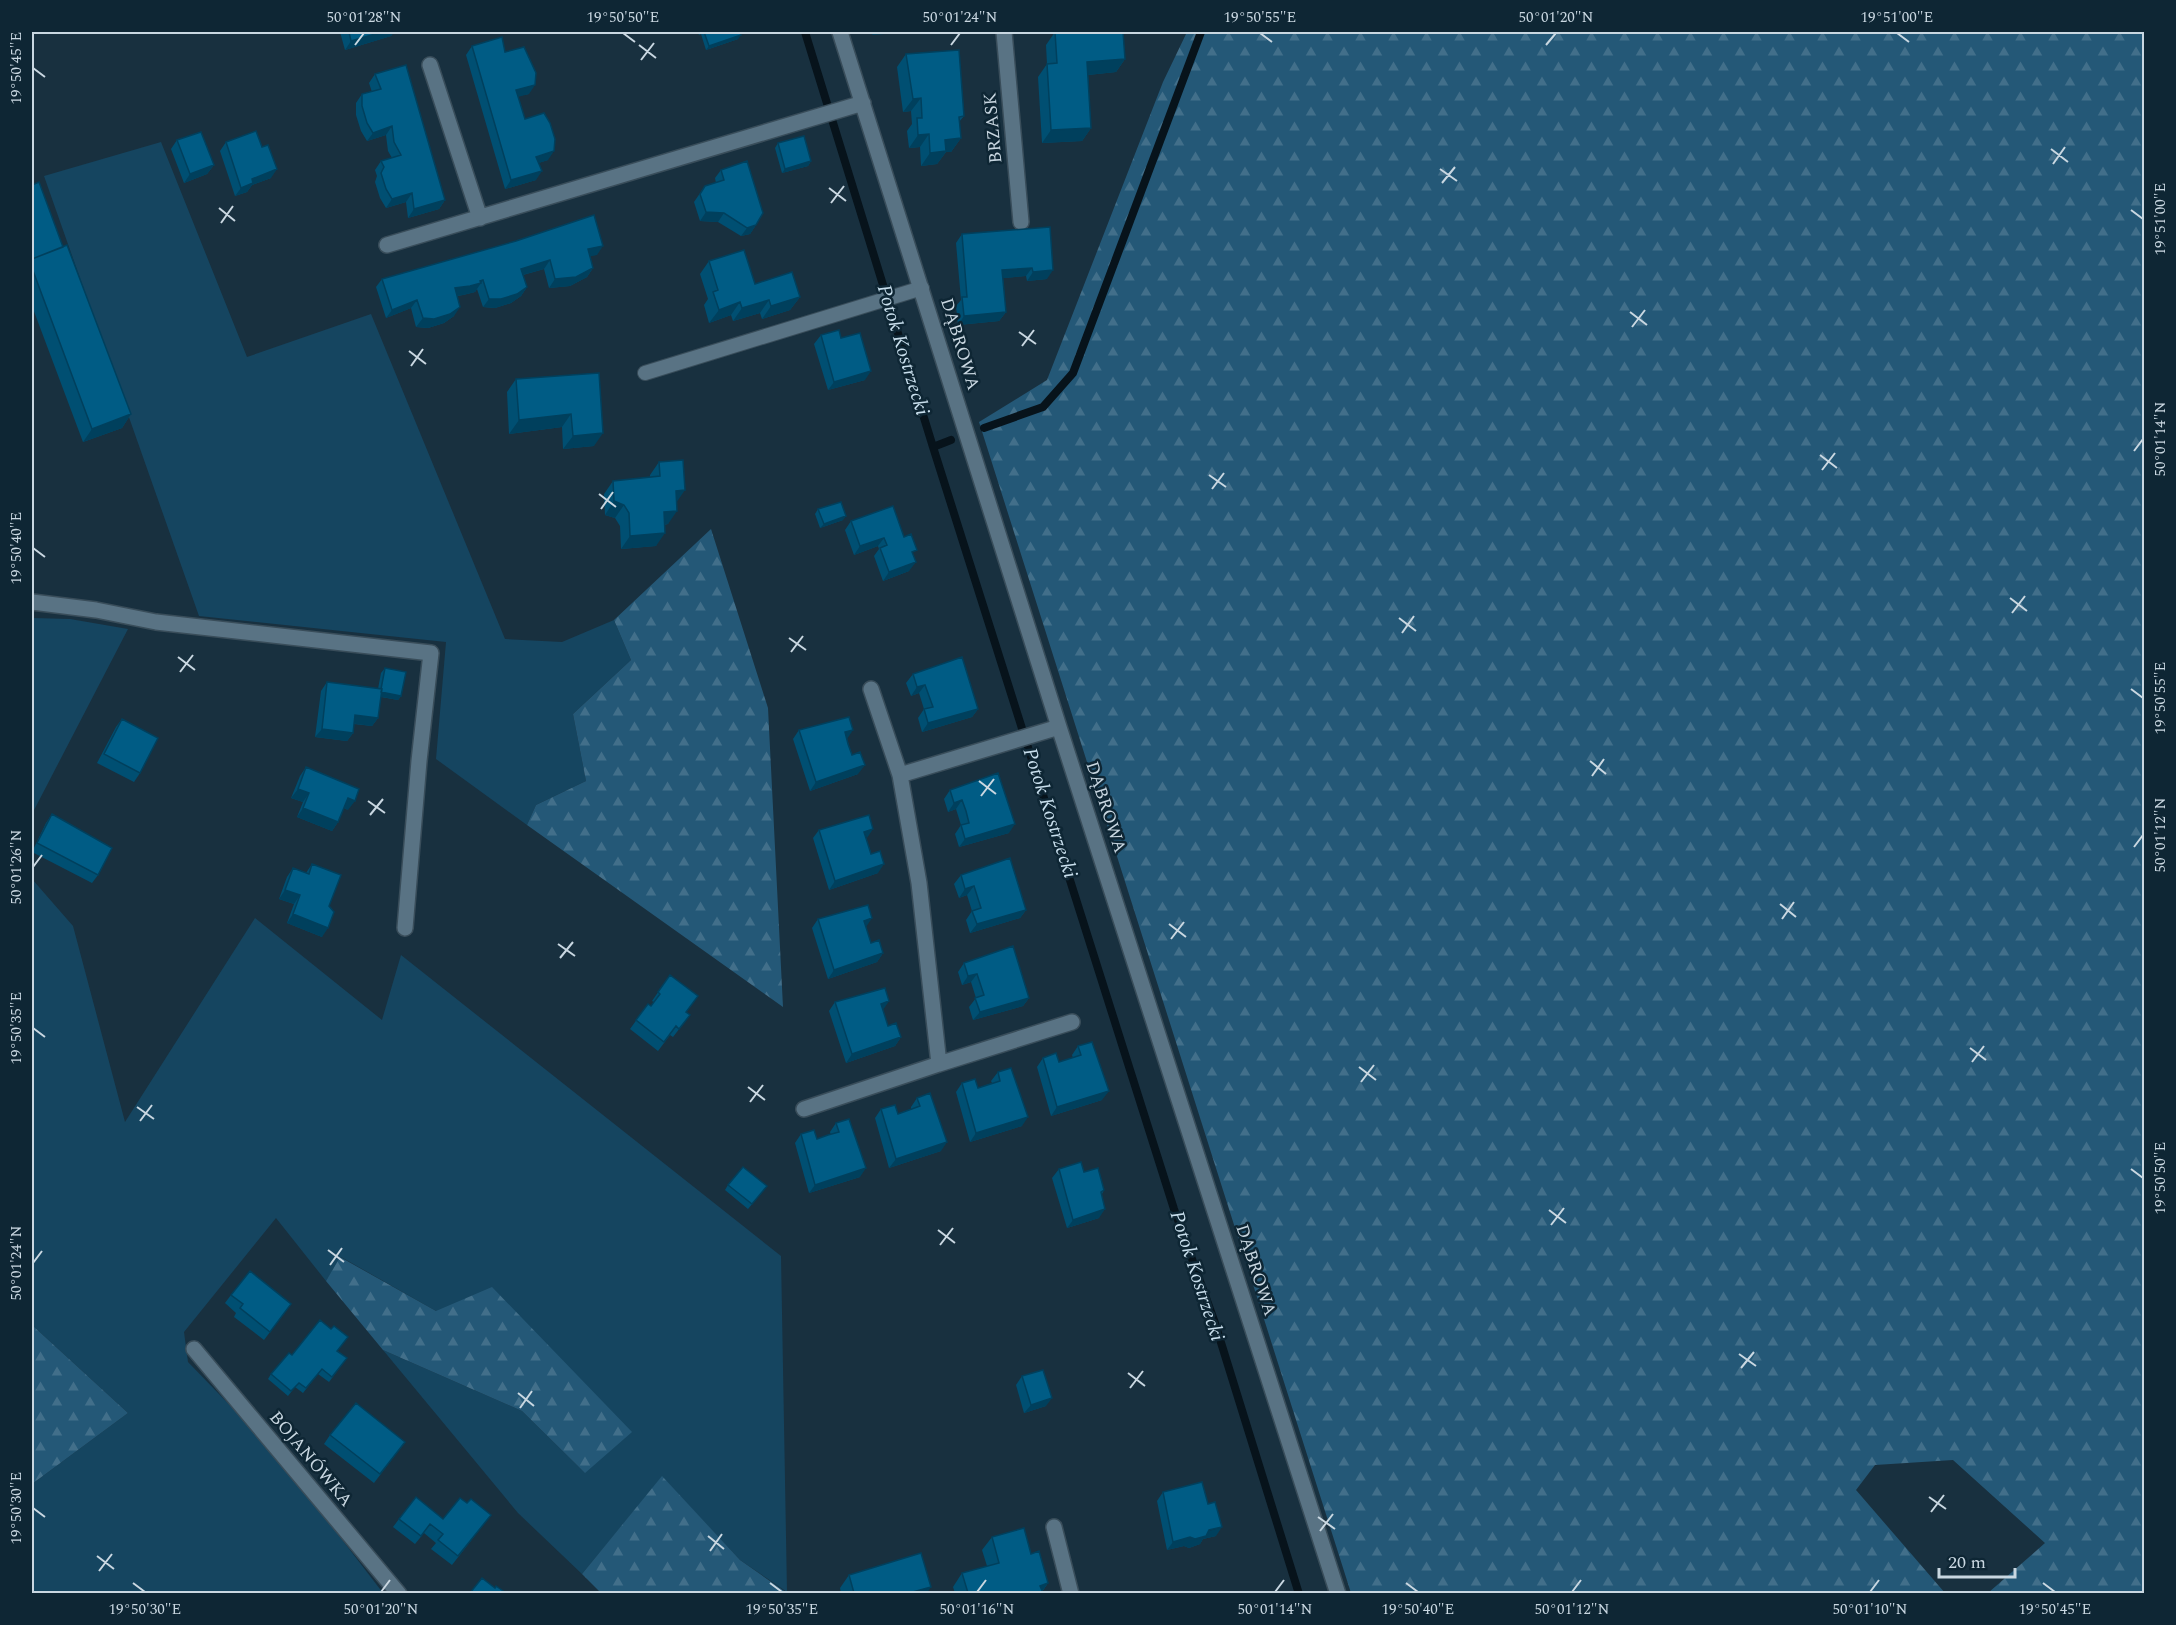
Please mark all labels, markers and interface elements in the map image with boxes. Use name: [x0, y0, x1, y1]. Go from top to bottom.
text: 50°01'28"N: [327, 6, 402, 29]
text: 19°50'50"E: [587, 6, 659, 29]
text: 50°01'24"N: [923, 6, 998, 29]
text: 19°50'55"E: [1224, 6, 1296, 29]
text: 50°01'20"N: [1519, 6, 1594, 29]
text: 19°51'00"E: [1861, 6, 1933, 29]
text: 19°50'45"E: [5, 32, 28, 104]
street label: BRZASK: [976, 91, 1010, 165]
text: 19°51'00"E: [2149, 183, 2172, 255]
water label: Potok Kostrzecki: [869, 281, 937, 419]
street label: DĄBROWA: [933, 295, 987, 393]
text: 50°01'14"N: [2149, 401, 2172, 477]
text: 19°50'40"E: [5, 512, 28, 584]
text: 19°50'55"E: [2149, 662, 2172, 734]
water label: Potok Kostrzecki: [1015, 744, 1085, 882]
street label: DĄBROWA: [1078, 758, 1134, 856]
text: 50°01'12"N: [2149, 797, 2172, 873]
text: 50°01'26"N: [5, 829, 28, 905]
text: 19°50'35"E: [5, 992, 28, 1064]
text: 19°50'50"E: [2149, 1142, 2172, 1214]
water label: Potok Kostrzecki: [1162, 1207, 1232, 1345]
street label: DĄBROWA: [1228, 1221, 1284, 1319]
text: 50°01'24"N: [5, 1225, 28, 1301]
street label: BOJANÓWKA: [263, 1405, 359, 1513]
text: 19°50'30"E: [5, 1472, 28, 1544]
scale bar: [1939, 1541, 2016, 1579]
text: 20 m: [1948, 1549, 1986, 1576]
text: 19°50'30"E: [109, 1598, 181, 1621]
text: 50°01'20"N: [344, 1598, 419, 1621]
text: 19°50'35"E: [746, 1598, 818, 1621]
text: 50°01'16"N: [940, 1598, 1015, 1621]
text: 50°01'14"N: [1238, 1598, 1313, 1621]
text: 19°50'40"E: [1382, 1598, 1454, 1621]
text: 50°01'12"N: [1535, 1598, 1610, 1621]
text: 50°01'10"N: [1833, 1598, 1908, 1621]
text: 19°50'45"E: [2019, 1598, 2091, 1621]

